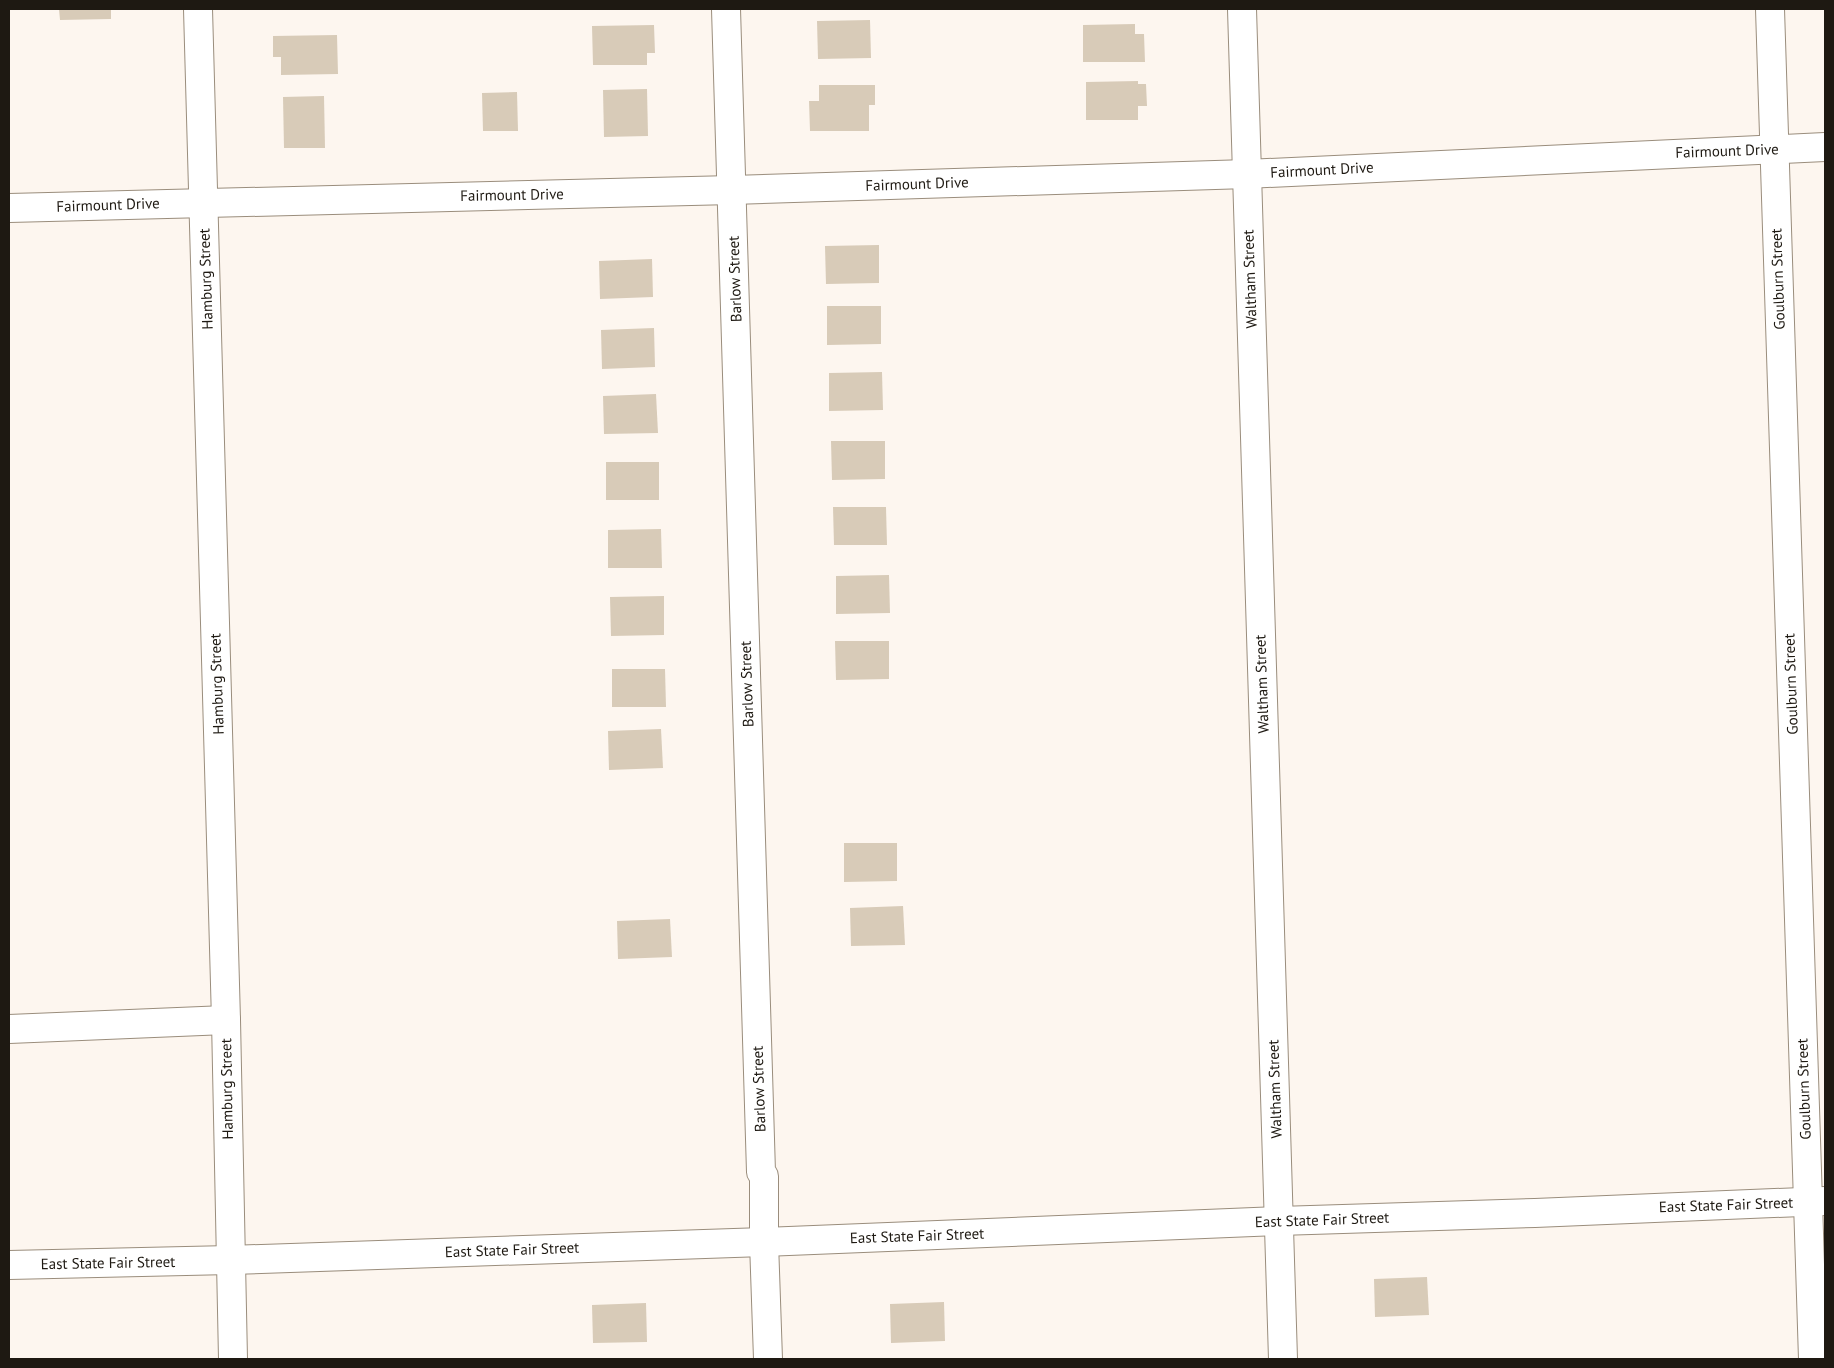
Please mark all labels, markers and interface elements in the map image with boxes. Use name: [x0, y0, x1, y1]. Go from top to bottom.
street label: Fairmount Drive: [1675, 139, 1779, 162]
street label: Fairmount Drive: [1270, 157, 1374, 182]
street label: Fairmount Drive: [865, 172, 969, 195]
street label: Fairmount Drive: [460, 184, 564, 205]
street label: Fairmount Drive: [56, 193, 160, 216]
street label: Hamburg Street: [194, 228, 217, 330]
street label: Goulburn Street: [1766, 228, 1789, 330]
street label: Waltham Street: [1238, 229, 1261, 329]
street label: Barlow Street: [723, 235, 746, 323]
street label: Hamburg Street: [205, 633, 228, 735]
street label: Goulburn Street: [1779, 633, 1802, 735]
street label: Waltham Street: [1250, 634, 1273, 734]
street label: Barlow Street: [735, 640, 758, 728]
street label: Hamburg Street: [216, 1038, 237, 1140]
street label: Goulburn Street: [1792, 1038, 1815, 1140]
street label: Waltham Street: [1263, 1039, 1286, 1139]
street label: Barlow Street: [747, 1045, 770, 1133]
street label: East State Fair Street: [1658, 1193, 1794, 1216]
street label: East State Fair Street: [1254, 1208, 1390, 1231]
street label: East State Fair Street: [849, 1224, 985, 1247]
street label: East State Fair Street: [444, 1238, 580, 1261]
street label: East State Fair Street: [41, 1252, 175, 1273]

